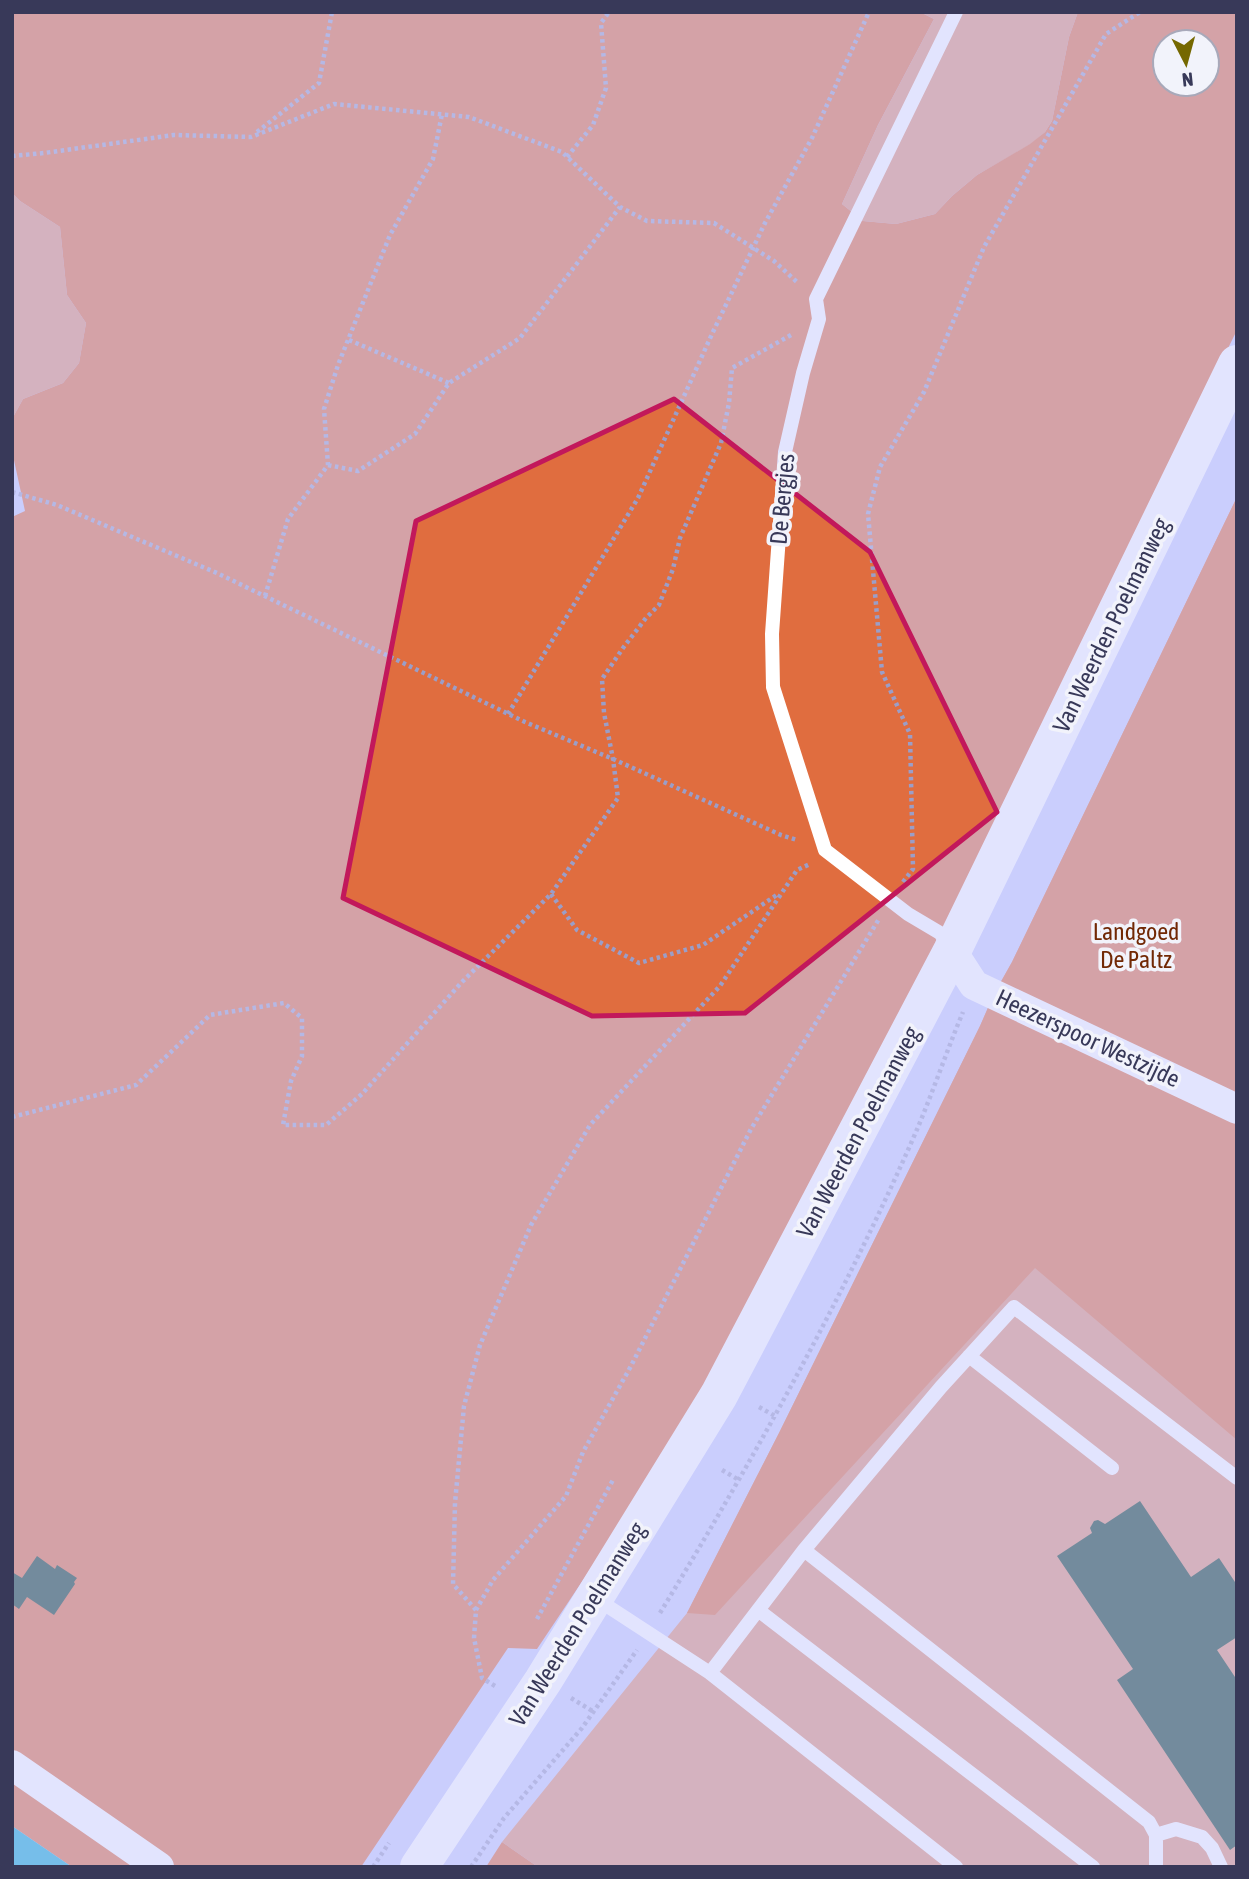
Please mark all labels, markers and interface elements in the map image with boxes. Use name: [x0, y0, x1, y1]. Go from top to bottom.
north arrow: [1151, 28, 1221, 98]
text: N: [1181, 68, 1195, 91]
street label: De Bergjes: [765, 452, 799, 546]
street label: Van Weerden Poelmanweg: [1047, 513, 1175, 737]
park label: Landgoed De Paltz: [1093, 918, 1179, 973]
street label: Heezerspoor Westzijde: [992, 984, 1184, 1092]
street label: Van Weerden Poelmanweg: [791, 1021, 925, 1242]
street label: Van Weerden Poelmanweg: [503, 1517, 651, 1731]

